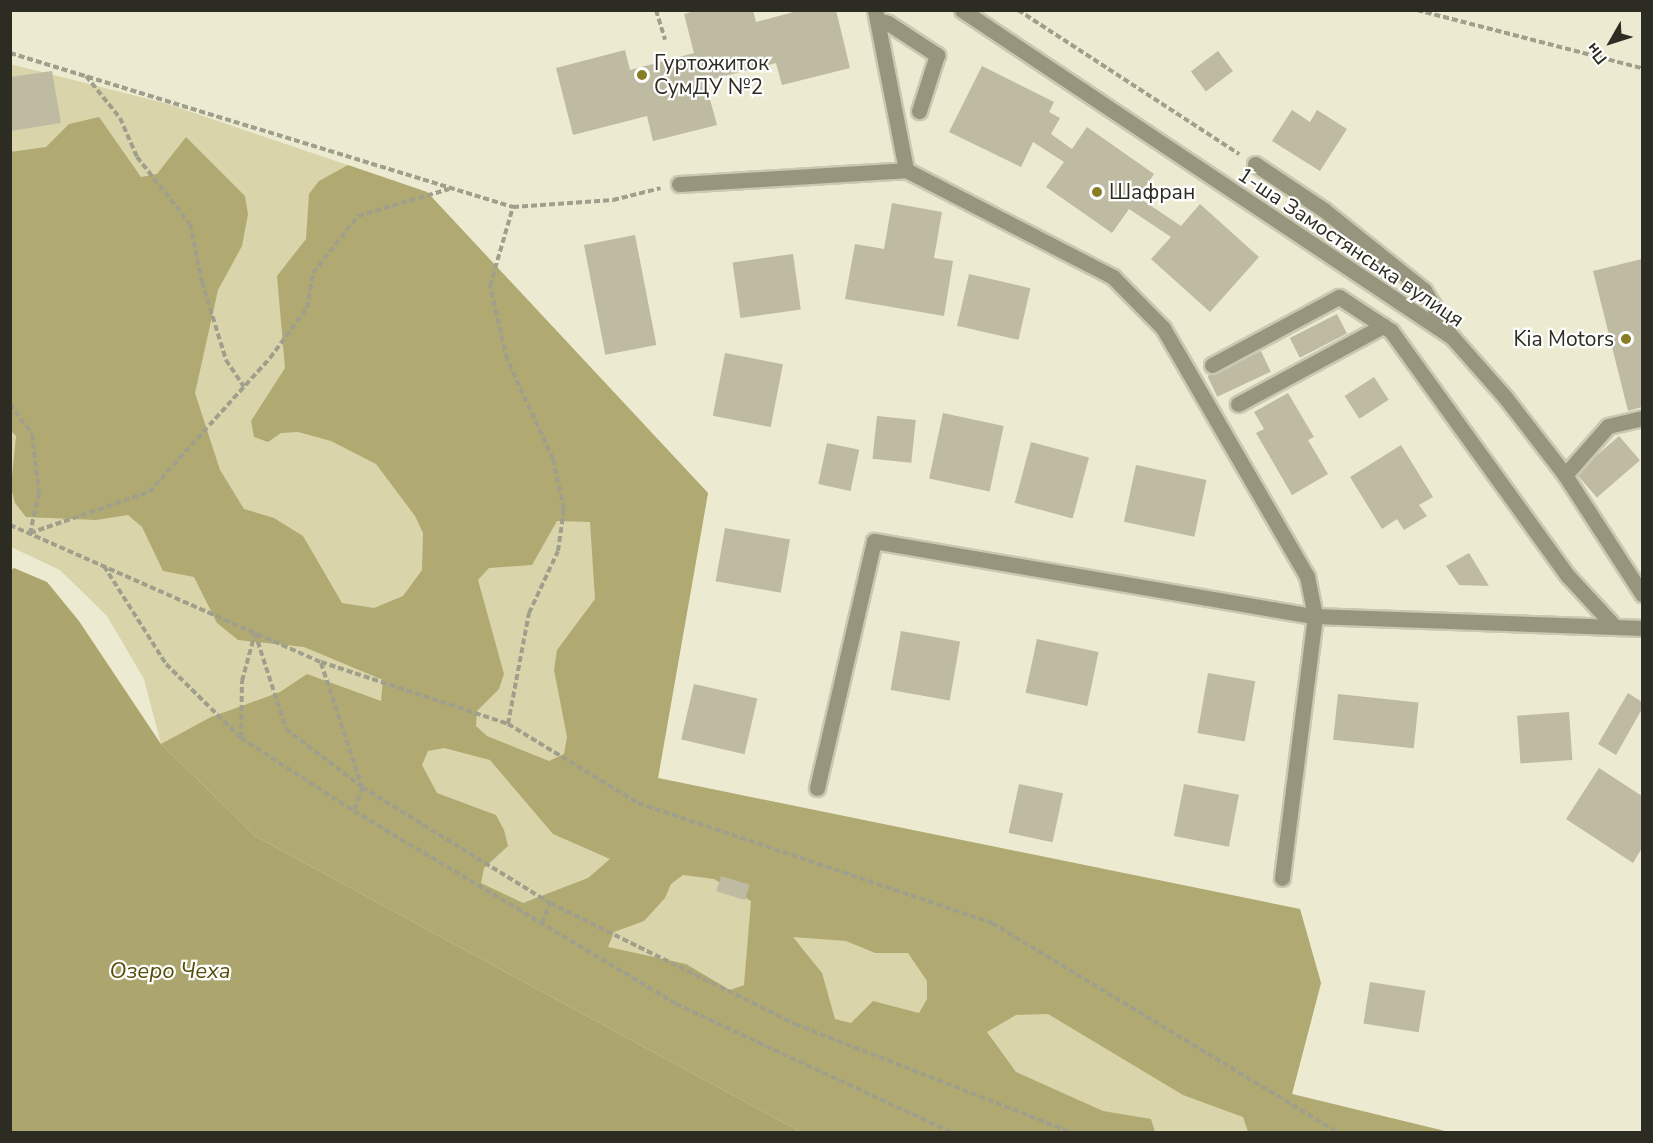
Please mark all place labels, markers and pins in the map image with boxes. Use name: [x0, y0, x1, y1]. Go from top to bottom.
place label: Гуртожиток СумДУ №2: [654, 50, 769, 100]
marker: Гуртожиток СумДУ №2: [635, 68, 649, 82]
place label: Шафран: [1109, 179, 1195, 205]
marker: Шафран: [1090, 185, 1104, 199]
place label: Kia Motors: [1514, 326, 1614, 352]
marker: Kia Motors: [1619, 332, 1633, 346]

